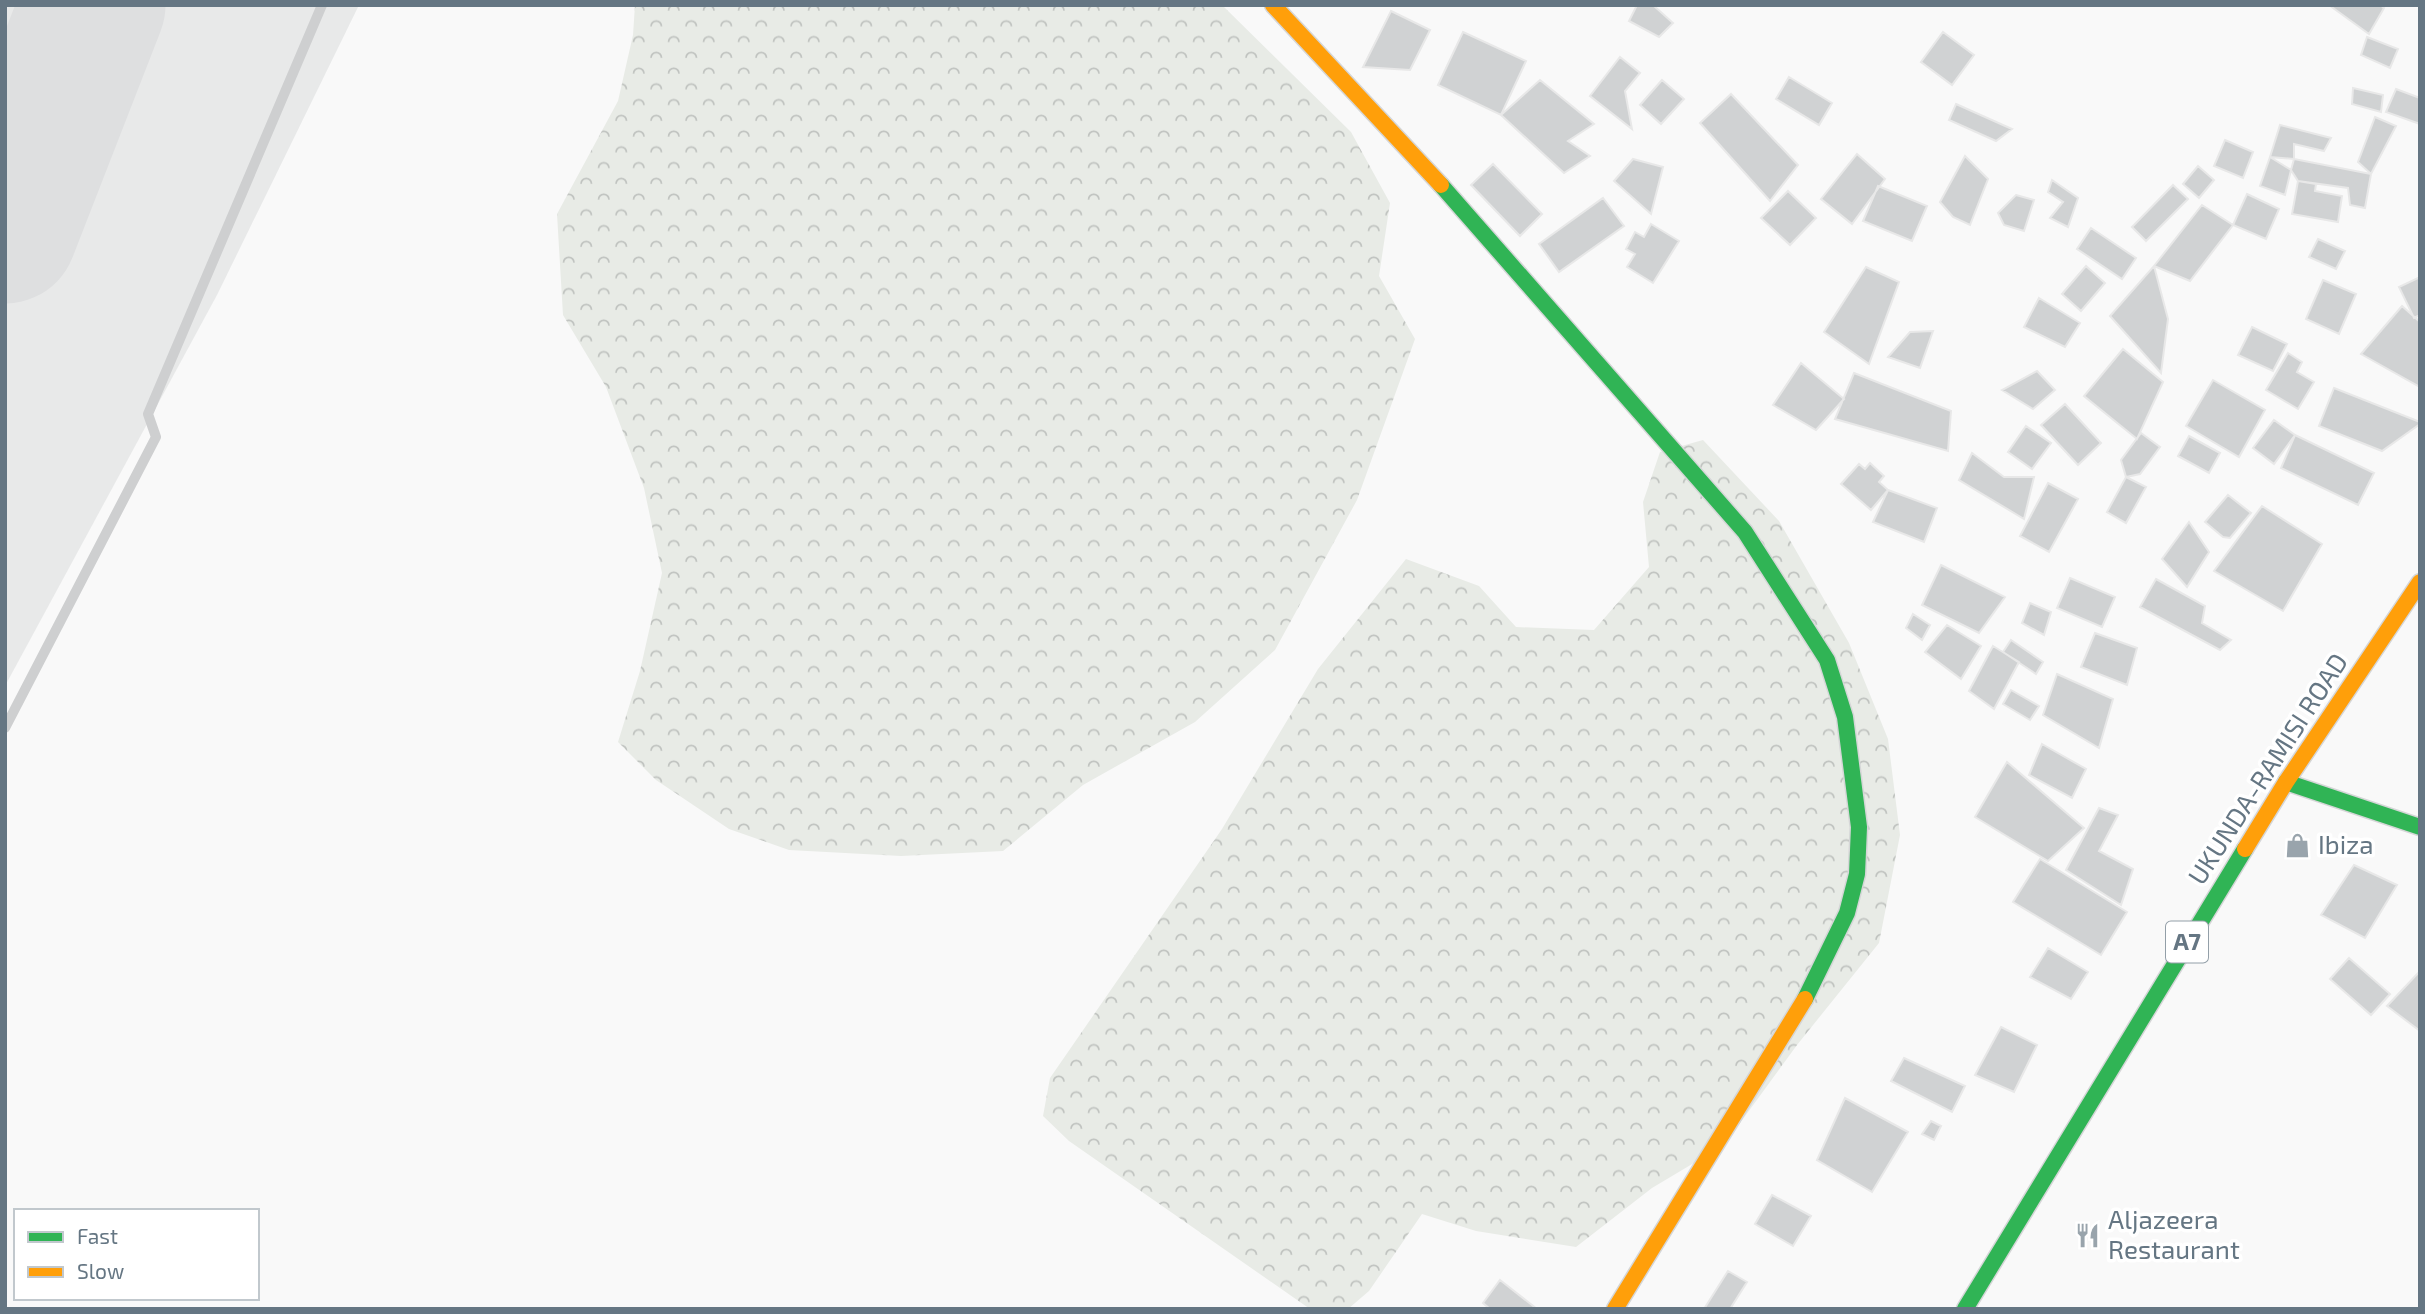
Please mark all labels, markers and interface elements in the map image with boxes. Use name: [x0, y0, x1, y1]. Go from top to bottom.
street label: UKUNDA-RAMISI ROAD: [2180, 647, 2353, 889]
place label: Ibiza: [2318, 828, 2374, 859]
shop icon: Ibiza: [2284, 831, 2312, 859]
road number: A7: [2166, 922, 2208, 962]
place label: Aljazeera Restaurant: [2108, 1203, 2240, 1264]
legend: [14, 1209, 259, 1300]
restaurant icon: Aljazeera Restaurant: [2074, 1221, 2102, 1249]
text: Fast: [77, 1223, 118, 1248]
text: Slow: [77, 1258, 124, 1283]

